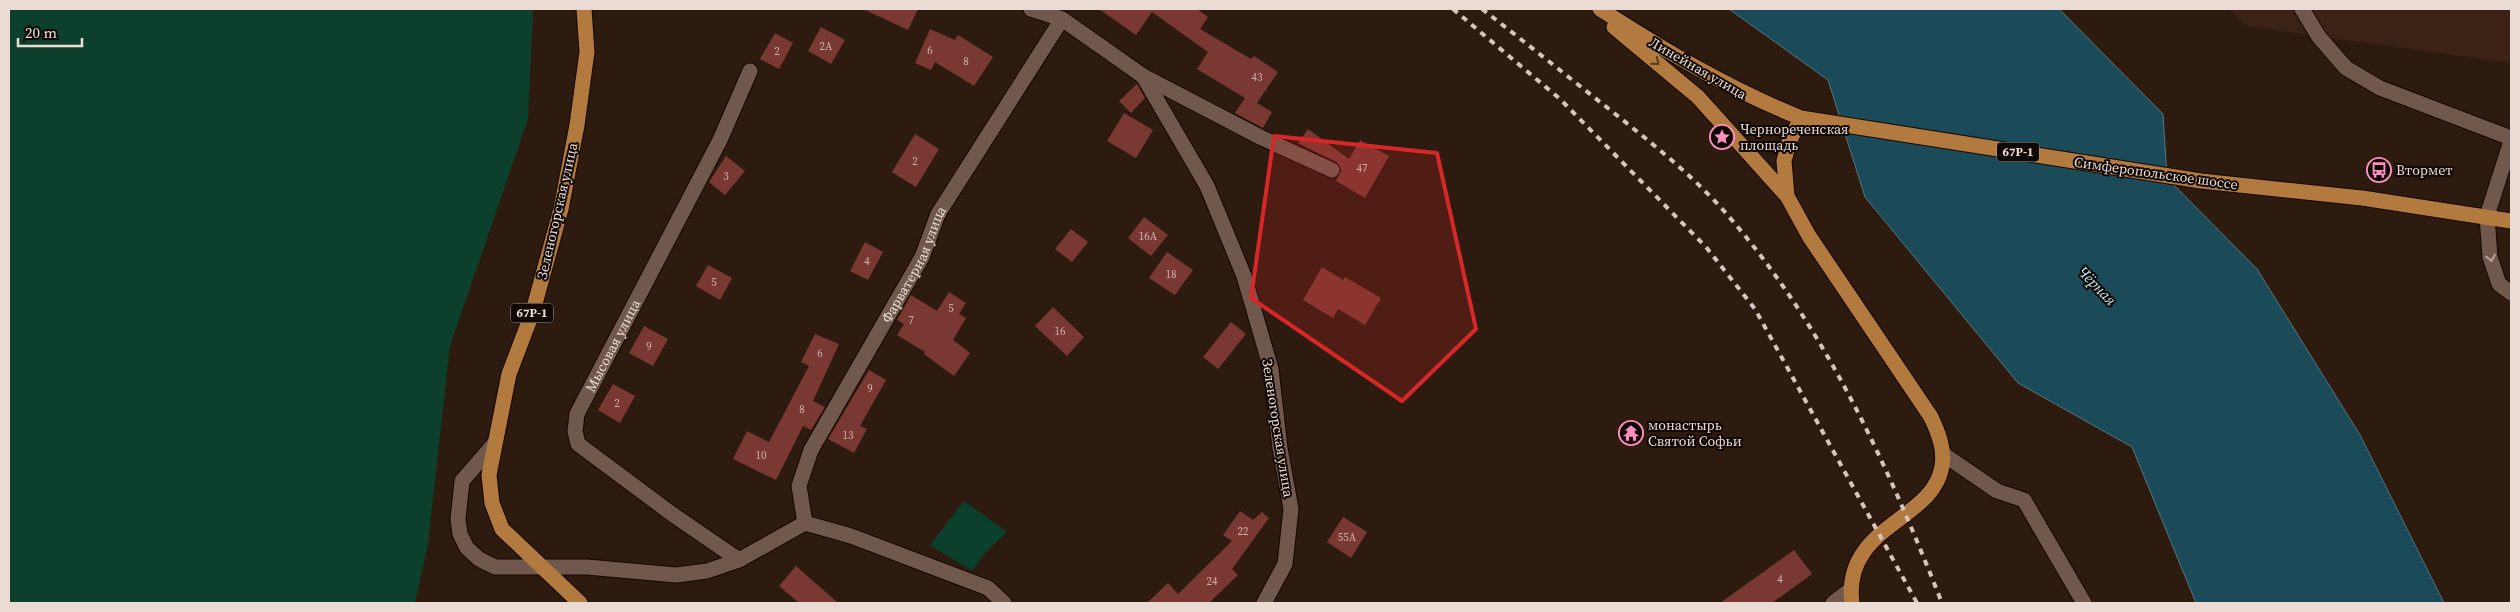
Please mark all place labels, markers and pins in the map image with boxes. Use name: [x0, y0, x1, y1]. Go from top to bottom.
place label: Чернореченская площадь: [1740, 119, 1849, 155]
place icon: Чернореченская площадь: [1709, 124, 1735, 150]
bus stop icon: Втормет: [2366, 157, 2392, 183]
place label: Втормет: [2396, 160, 2453, 180]
place label: монастырь Святой Софьи: [1648, 415, 1742, 451]
temple icon: монастырь Святой Софьи: [1618, 420, 1644, 446]

